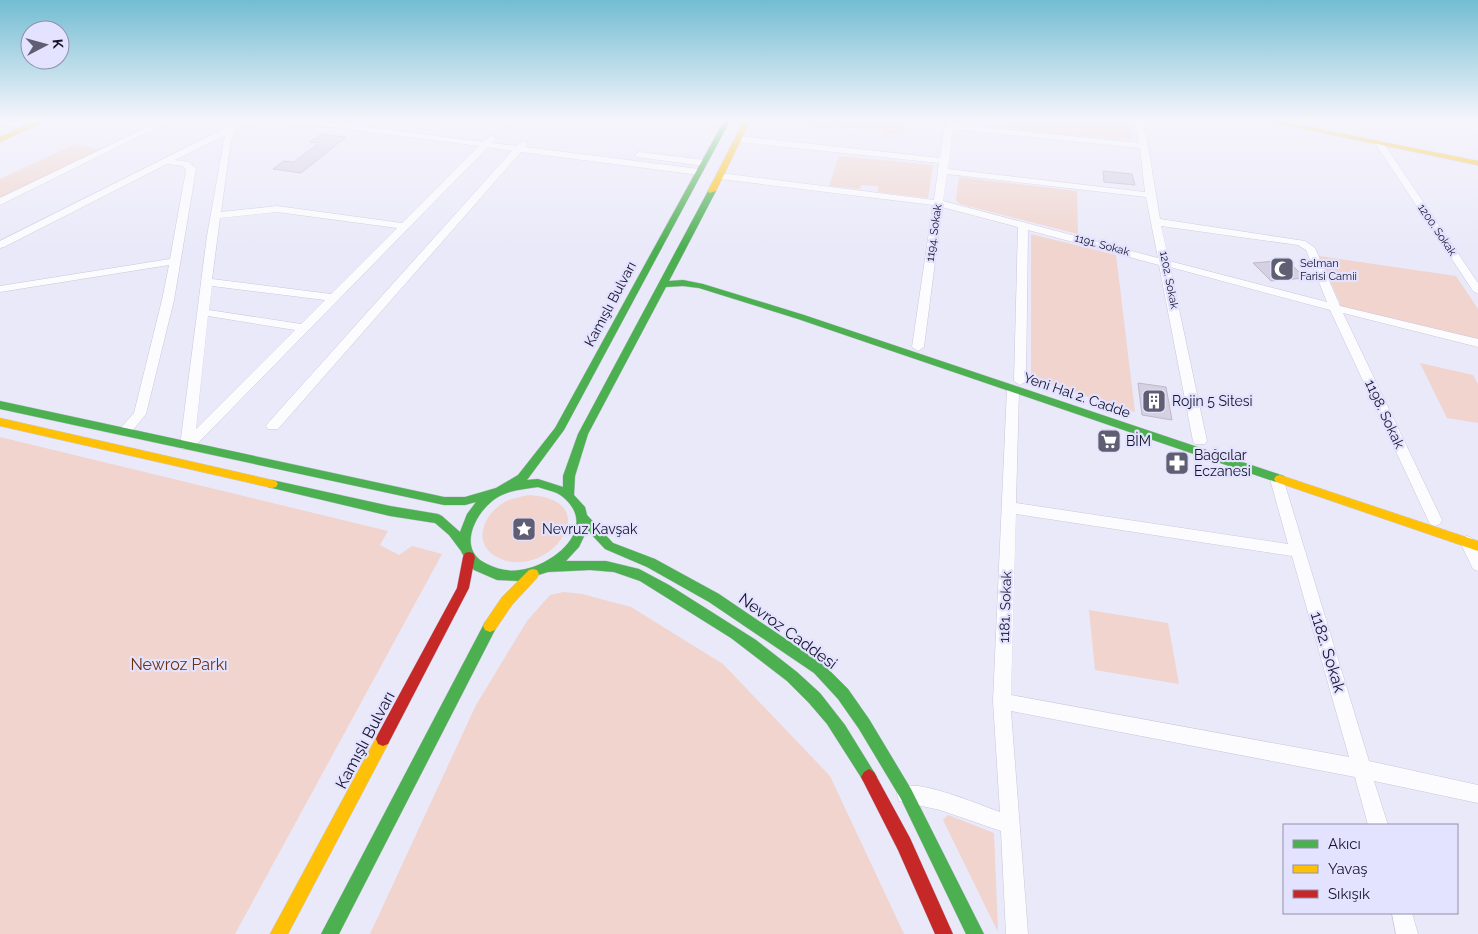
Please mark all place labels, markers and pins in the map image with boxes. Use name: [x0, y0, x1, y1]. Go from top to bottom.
mosque icon: Selman Farisi Camii: [1269, 256, 1295, 282]
place label: Selman Farisi Camii: [1300, 257, 1357, 283]
building icon: Rojin 5 Sitesi: [1141, 388, 1167, 414]
place label: Rojin 5 Sitesi: [1172, 393, 1253, 409]
supermarket icon: BİM: [1096, 428, 1122, 454]
place label: BİM: [1126, 431, 1151, 449]
place label: Bağcılar Eczanesi: [1194, 447, 1251, 479]
pharmacy icon: Bağcılar Eczanesi: [1164, 450, 1190, 476]
place icon: Nevruz Kavşak: [511, 516, 537, 542]
place label: Nevruz Kavşak: [542, 521, 638, 537]

